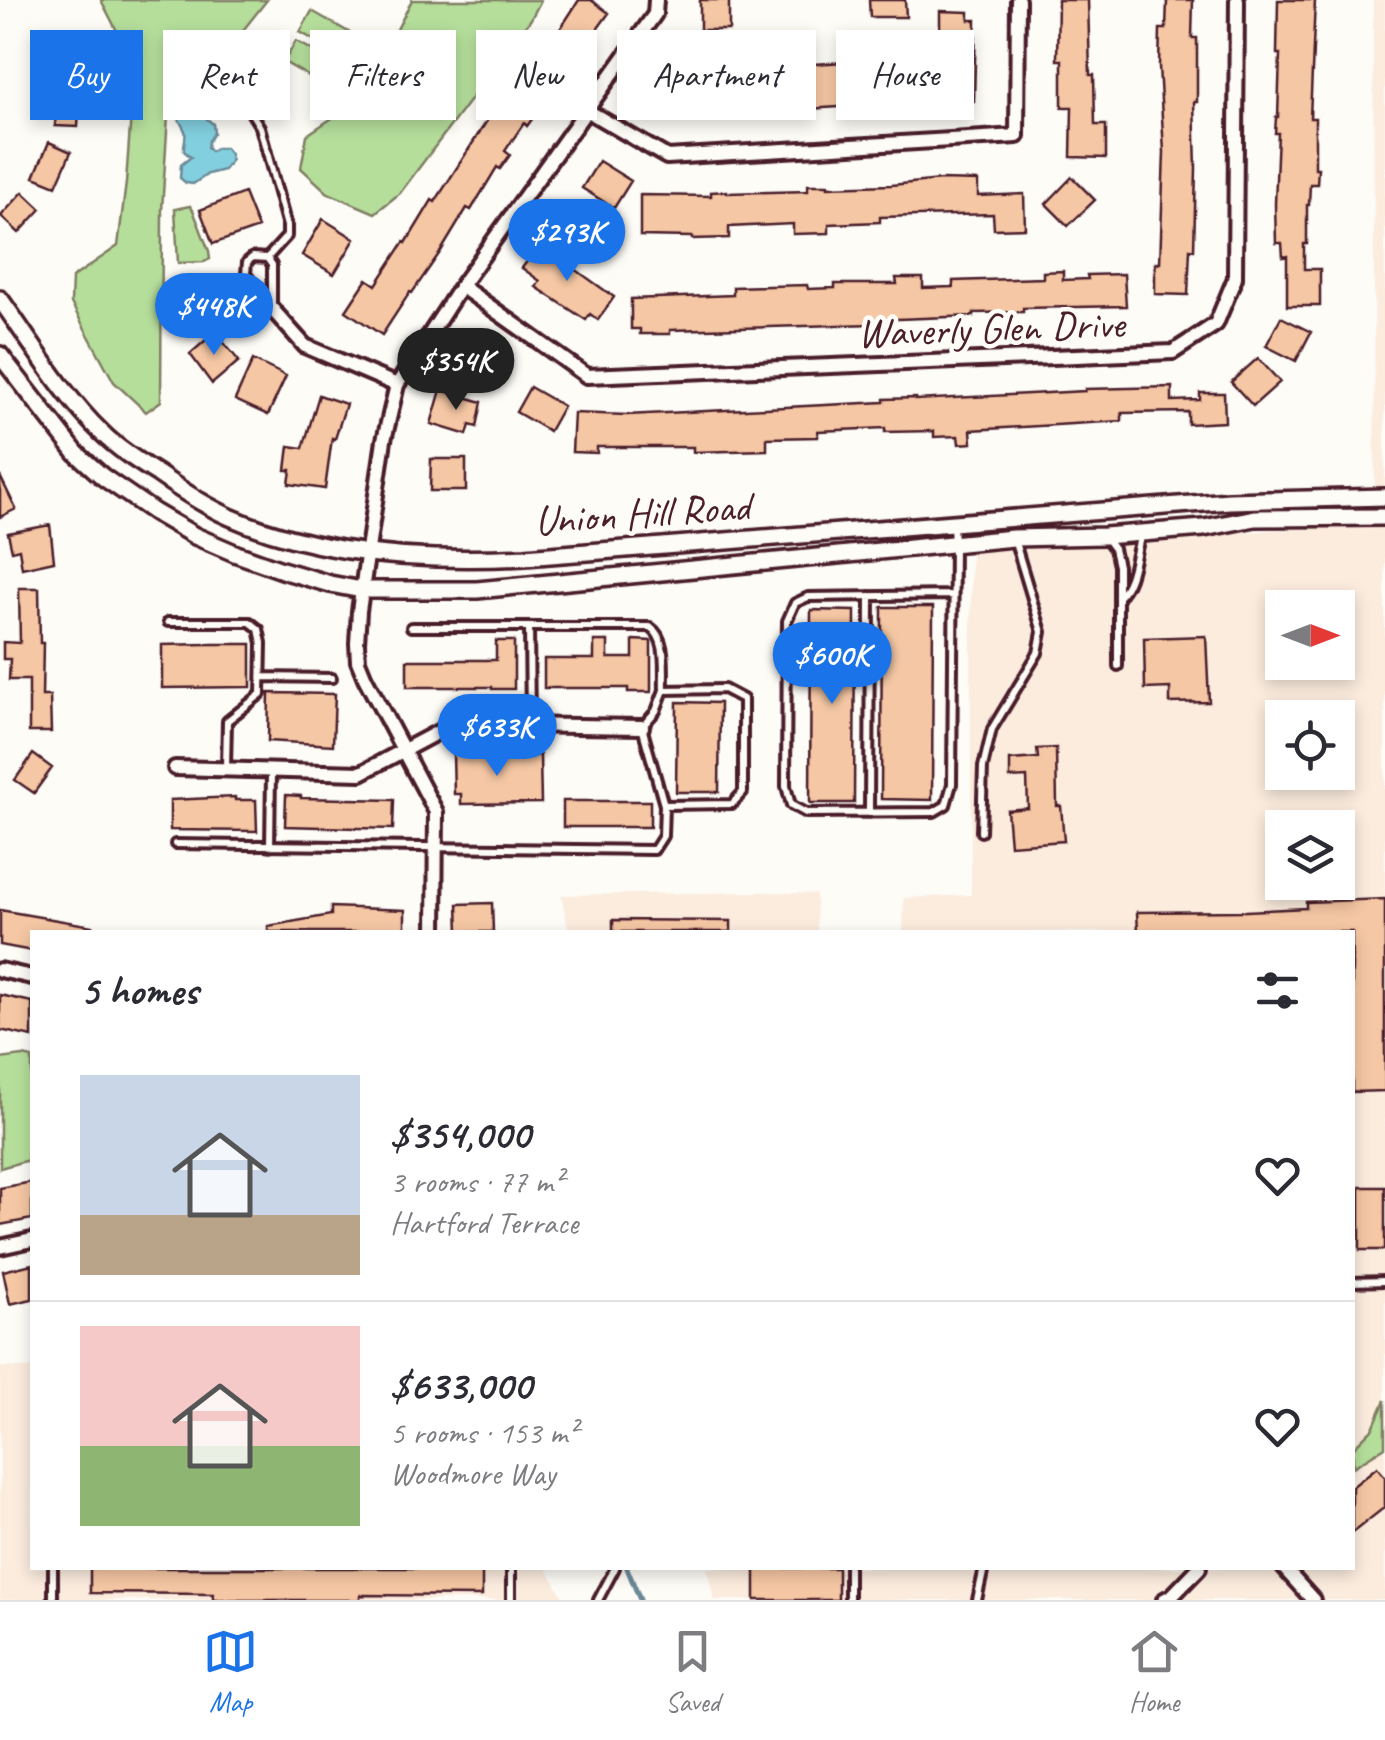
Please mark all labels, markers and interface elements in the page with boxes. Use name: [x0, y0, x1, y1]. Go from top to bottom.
chip: Buy: [30, 30, 143, 120]
chip: Rent: [163, 30, 290, 120]
chip: Filters: [310, 30, 456, 120]
chip: New: [476, 30, 597, 120]
chip: Apartment: [617, 30, 816, 120]
chip: House: [836, 30, 974, 120]
pin: $293K: [497, 199, 637, 284]
text: $293K: [530, 211, 604, 252]
pin: $448K: [144, 273, 284, 358]
text: $448K: [177, 285, 251, 326]
street label: Waverly Glen Drive: [857, 297, 1128, 360]
pin: $354K: [386, 328, 526, 413]
text: $354K: [419, 340, 493, 381]
street label: Union Hill Road: [533, 479, 758, 547]
north arrow: [1265, 590, 1355, 680]
map controls: [1265, 590, 1355, 900]
pin: $600K: [762, 622, 902, 707]
text: $600K: [795, 634, 869, 675]
pin: $633K: [427, 694, 567, 779]
button: locate: [1265, 700, 1355, 790]
text: $633K: [460, 706, 534, 747]
button: layers: [1265, 810, 1355, 900]
icon: filters: [1250, 963, 1305, 1018]
text: 5 homes: [80, 964, 198, 1017]
text: $354,000: [390, 1108, 530, 1161]
icon: home: [160, 1115, 280, 1235]
icon: heart: [1250, 1148, 1305, 1203]
text: 3 rooms · 77 m²: [390, 1161, 563, 1202]
text: Hartford Terrace: [390, 1202, 578, 1243]
text: $633,000: [390, 1359, 532, 1412]
icon: home: [160, 1366, 280, 1486]
icon: heart: [1250, 1399, 1305, 1454]
text: 5 rooms · 153 m²: [390, 1412, 577, 1453]
text: Woodmore Way: [390, 1453, 556, 1494]
tab: Map: [203, 1624, 258, 1719]
tab: Saved: [665, 1624, 720, 1719]
tab: Home: [1127, 1624, 1182, 1719]

